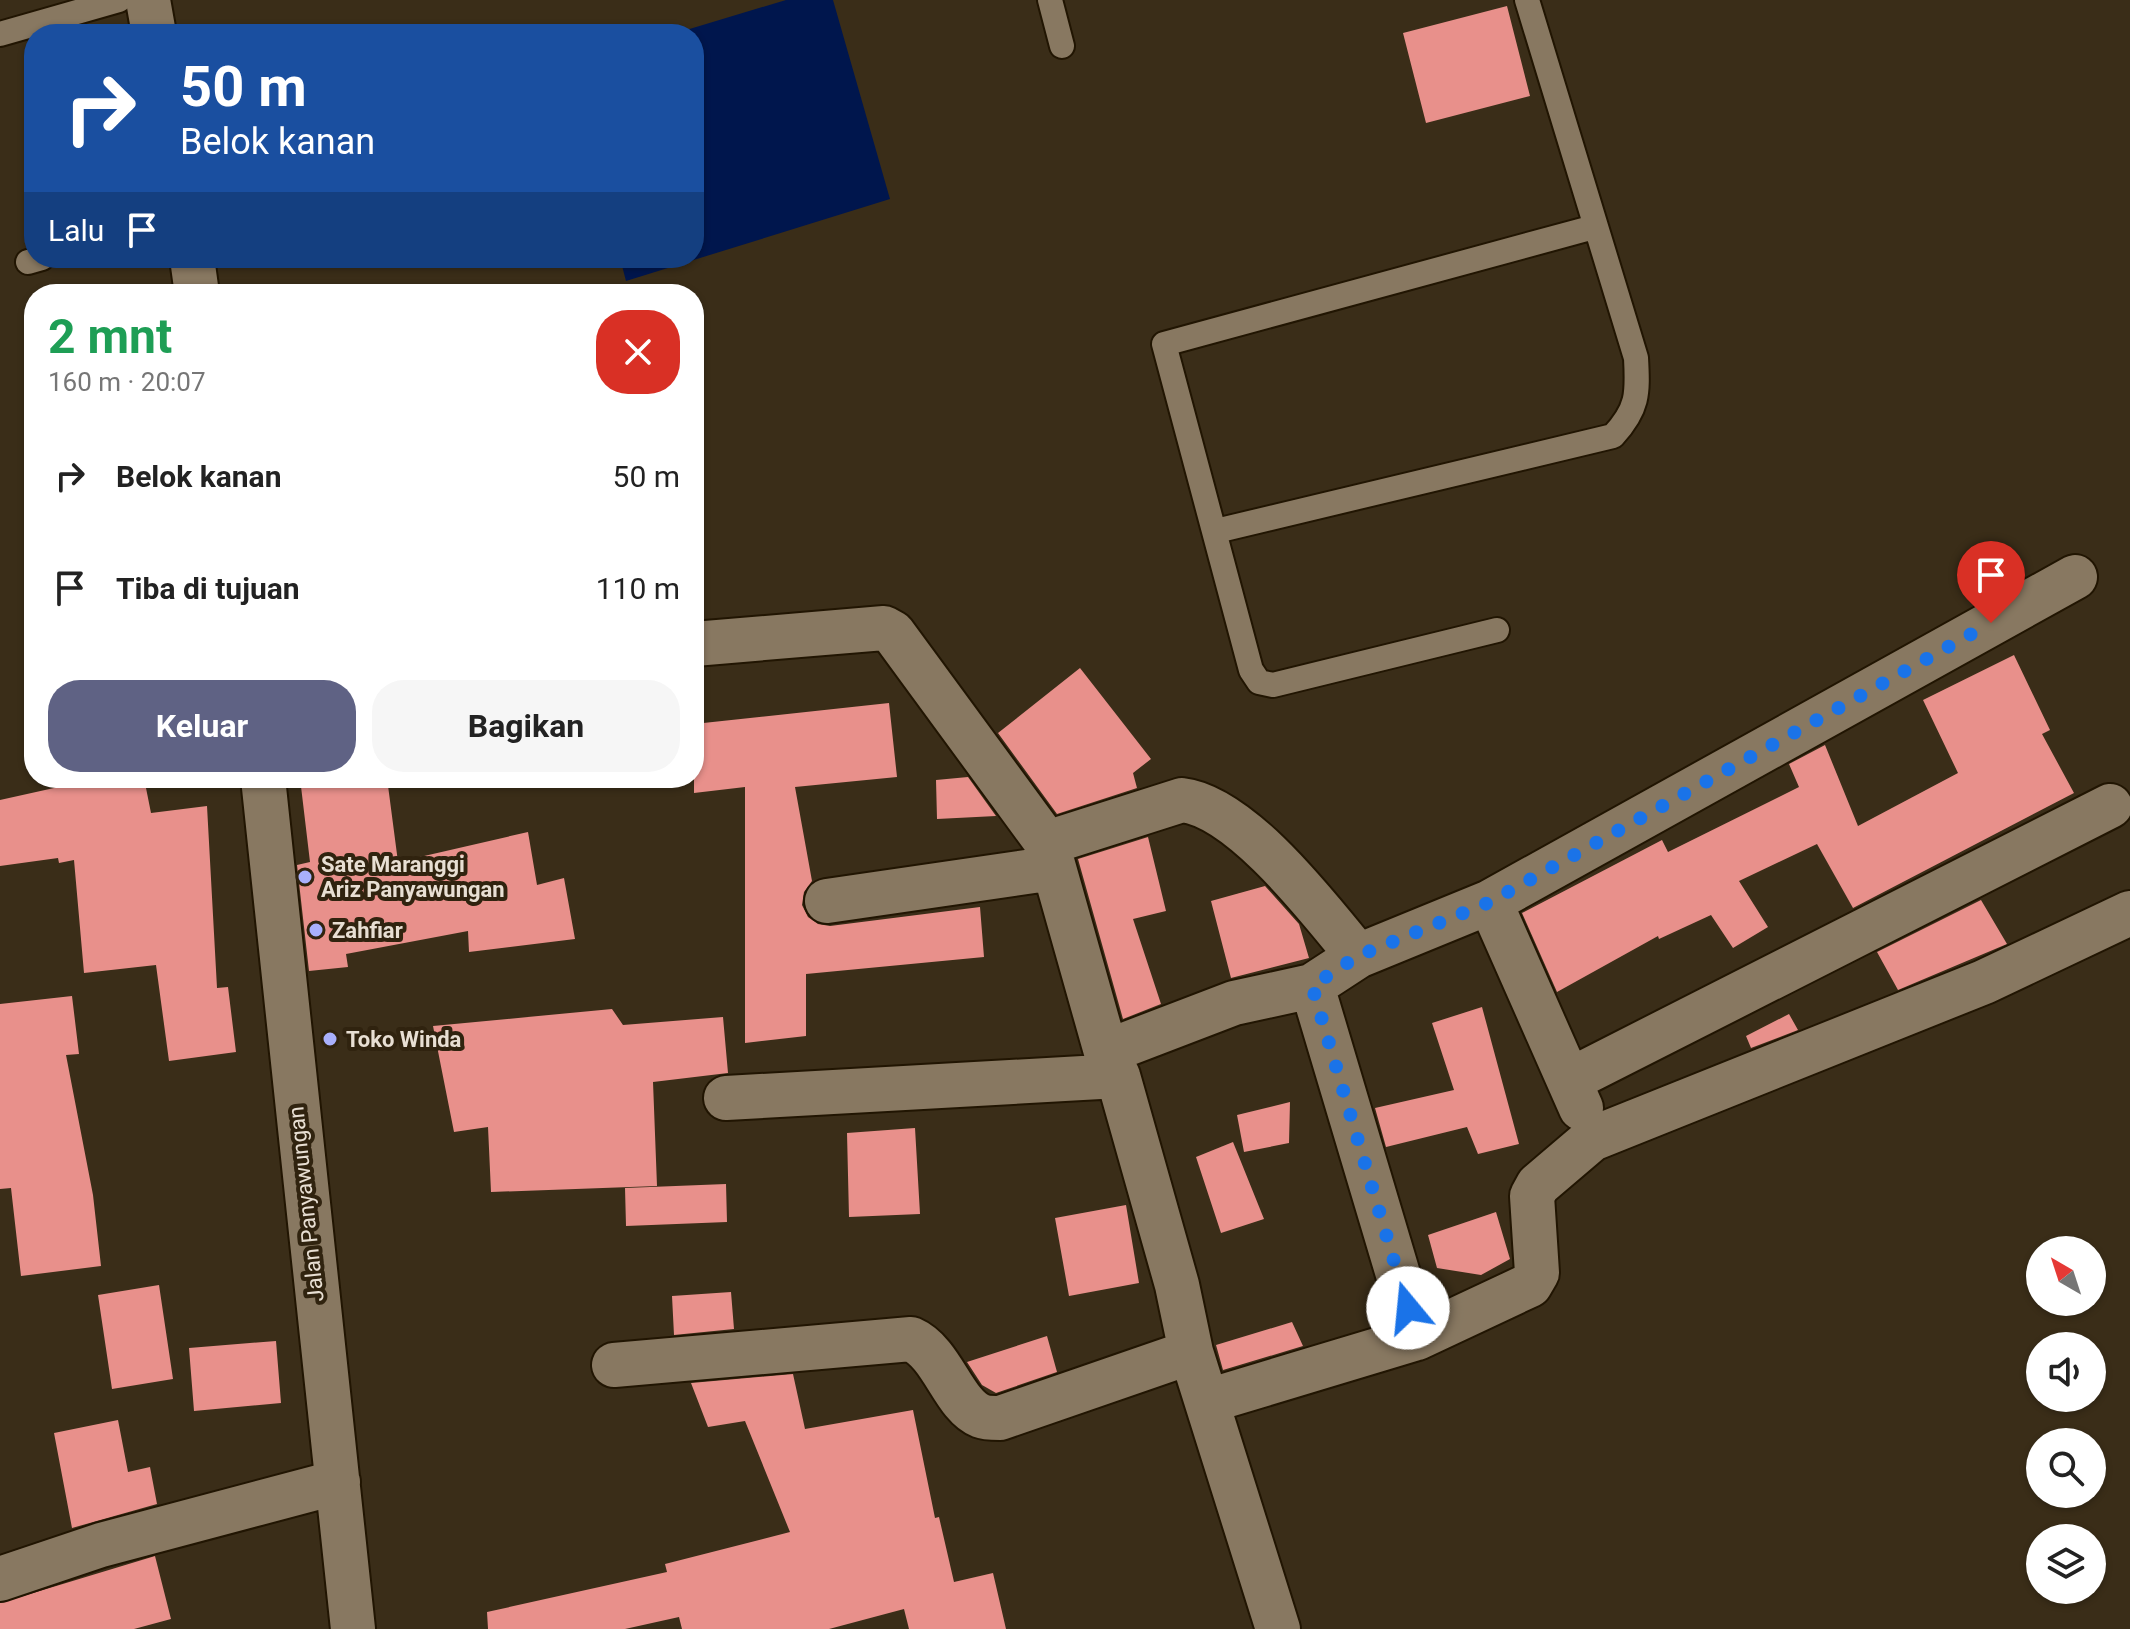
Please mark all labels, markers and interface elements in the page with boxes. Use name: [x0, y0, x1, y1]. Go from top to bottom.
text: 50 m: [180, 54, 307, 120]
icon: right: [48, 56, 152, 160]
text: Belok kanan: [180, 121, 375, 163]
icon: arrive: [120, 208, 164, 252]
text: Lalu: [48, 213, 104, 248]
text: 2 mnt: [48, 308, 172, 365]
button: close: [596, 310, 680, 394]
text: 160 m · 20:07: [48, 367, 206, 397]
icon: right: [48, 454, 92, 498]
text: Belok kanan: [116, 459, 281, 494]
text: 50 m: [613, 459, 680, 494]
pin: [1957, 541, 2025, 623]
icon: arrive: [1969, 553, 2013, 597]
icon: arrive: [48, 566, 92, 610]
text: Tiba di tujuan: [116, 571, 300, 606]
text: 110 m: [596, 571, 680, 606]
button: Keluar: [48, 680, 356, 772]
button: Bagikan: [372, 680, 680, 772]
place label: Sate Maranggi Ariz Panyawungan: [321, 852, 505, 902]
marker: Sate Maranggi Ariz Panyawungan: [296, 868, 314, 886]
place label: Zahfiar: [332, 918, 403, 943]
marker: Zahfiar: [307, 921, 325, 939]
place label: Toko Winda: [346, 1027, 462, 1052]
marker: Toko Winda: [321, 1030, 339, 1048]
street label: Jalan Panyawungan: [283, 1105, 329, 1303]
north arrow: [2026, 1236, 2106, 1316]
map controls: [2026, 1236, 2106, 1604]
position arrow: [1366, 1266, 1450, 1350]
button: sound: [2026, 1332, 2106, 1412]
button: search: [2026, 1428, 2106, 1508]
button: layers: [2026, 1524, 2106, 1604]

